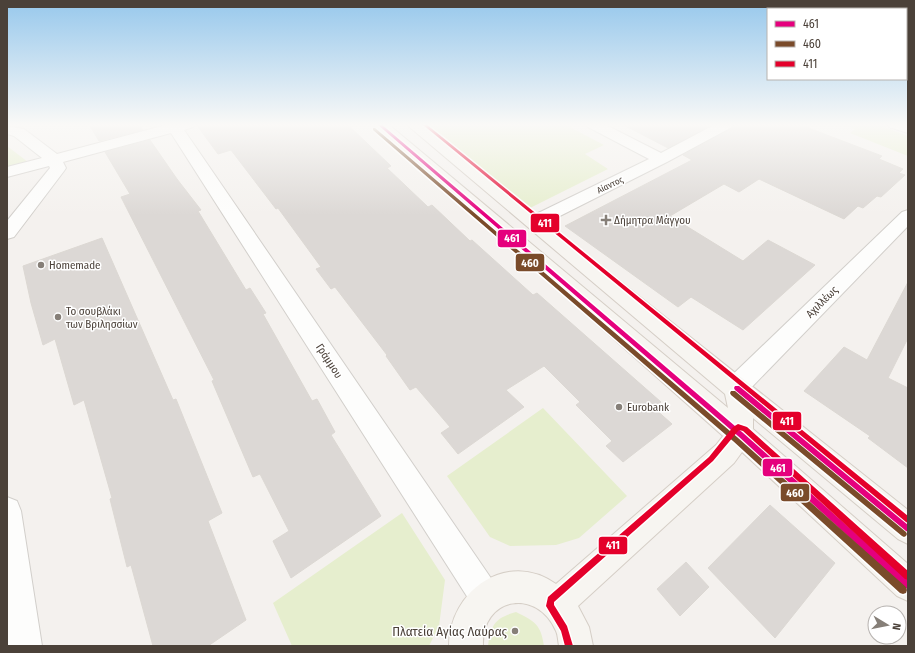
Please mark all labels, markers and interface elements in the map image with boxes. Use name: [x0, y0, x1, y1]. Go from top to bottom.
legend: [767, 8, 907, 80]
text: 461: [803, 17, 819, 31]
text: 460: [803, 37, 821, 51]
text: 411: [803, 57, 817, 71]
street label: Αίαντος: [595, 174, 625, 196]
line badge: 411: [530, 213, 560, 233]
place label: Δήμητρα Μάγγου: [614, 214, 691, 227]
marker: Δήμητρα Μάγγου: [601, 215, 611, 225]
text: 411: [538, 217, 552, 230]
line badge: 461: [497, 229, 527, 248]
text: 461: [504, 232, 520, 245]
line badge: 460: [515, 253, 545, 272]
text: 460: [521, 257, 539, 270]
place label: Homemade: [49, 259, 101, 272]
marker: Homemade: [36, 260, 46, 270]
street label: Αχιλλέως: [803, 283, 841, 321]
place label: Το σουβλάκι των Βριλησσίων: [65, 305, 138, 331]
marker: Το σουβλάκι των Βριλησσίων: [53, 312, 63, 322]
street label: Γράμμου: [313, 341, 345, 381]
place label: Eurobank: [627, 401, 670, 414]
marker: Eurobank: [614, 402, 624, 412]
line badge: 411: [772, 411, 802, 431]
text: 411: [780, 415, 794, 428]
line badge: 461: [762, 458, 793, 477]
text: 461: [770, 462, 786, 475]
line badge: 460: [780, 483, 810, 502]
text: 460: [786, 487, 804, 500]
line badge: 411: [598, 536, 628, 555]
text: 411: [606, 539, 620, 552]
north arrow: [867, 605, 907, 645]
text: N: [889, 622, 903, 631]
place label: Πλατεία Αγίας Λαύρας: [392, 624, 508, 639]
marker: Πλατεία Αγίας Λαύρας: [510, 626, 520, 636]

